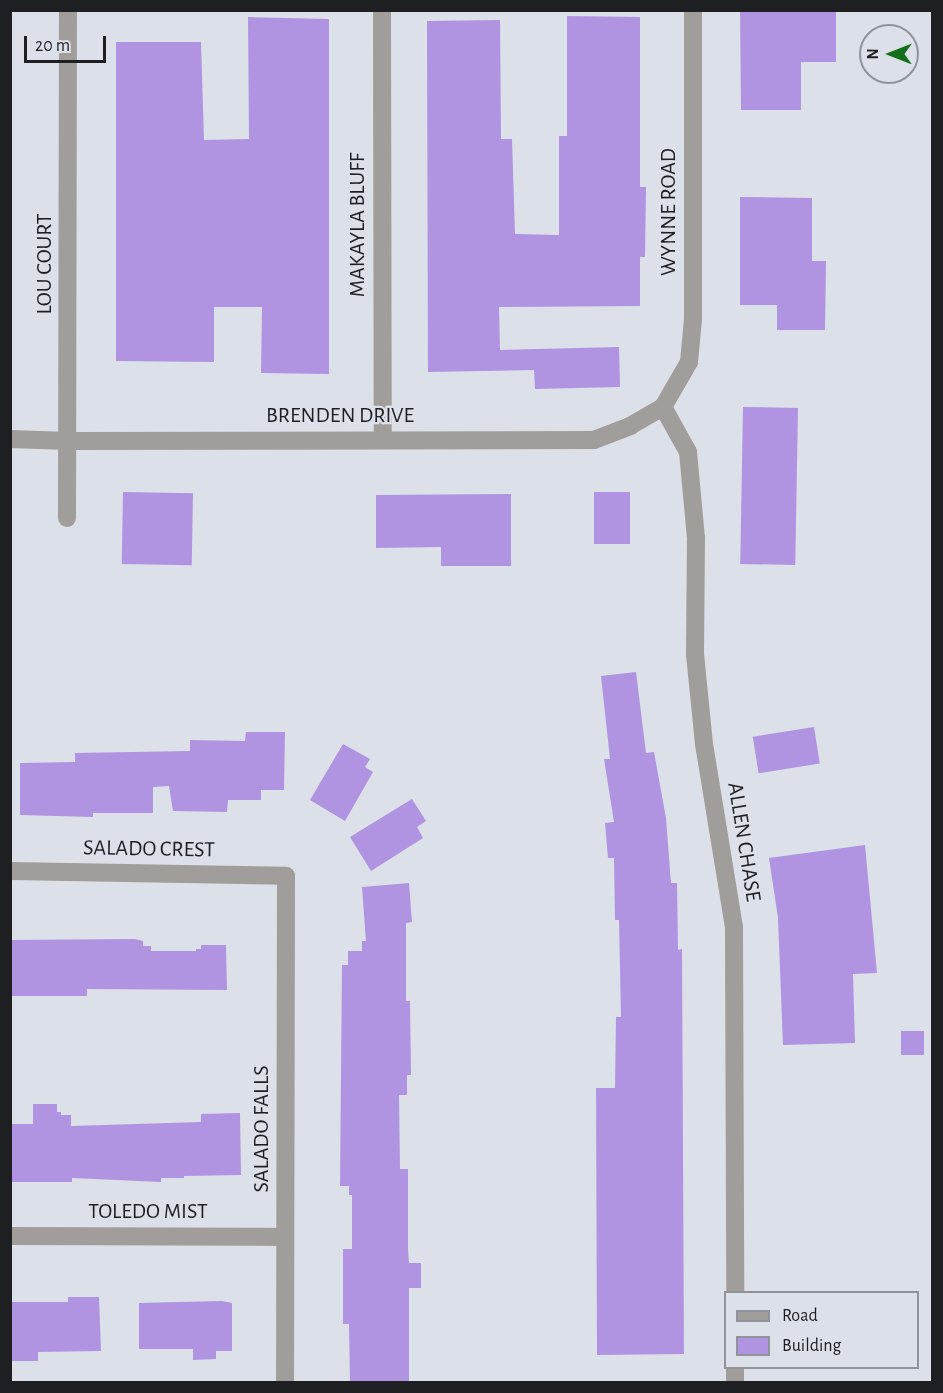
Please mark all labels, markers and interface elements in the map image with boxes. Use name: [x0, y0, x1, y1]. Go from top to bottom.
scale bar: [27, 24, 110, 62]
north arrow: [859, 24, 919, 84]
text: 20 m: [35, 37, 70, 55]
text: N: [865, 48, 881, 60]
street label: WYNNE ROAD: [656, 148, 682, 276]
street label: MAKAYLA BLUFF: [345, 153, 371, 297]
street label: LOU COURT: [32, 213, 58, 315]
street label: BRENDEN DRIVE: [266, 403, 414, 429]
street label: ALLEN CHASE: [722, 780, 766, 904]
street label: SALADO CREST: [83, 835, 215, 863]
street label: SALADO FALLS: [249, 1065, 275, 1193]
street label: TOLEDO MIST: [88, 1199, 208, 1225]
legend: [724, 1291, 919, 1369]
text: Road: [782, 1307, 818, 1325]
text: Building: [782, 1337, 841, 1355]

